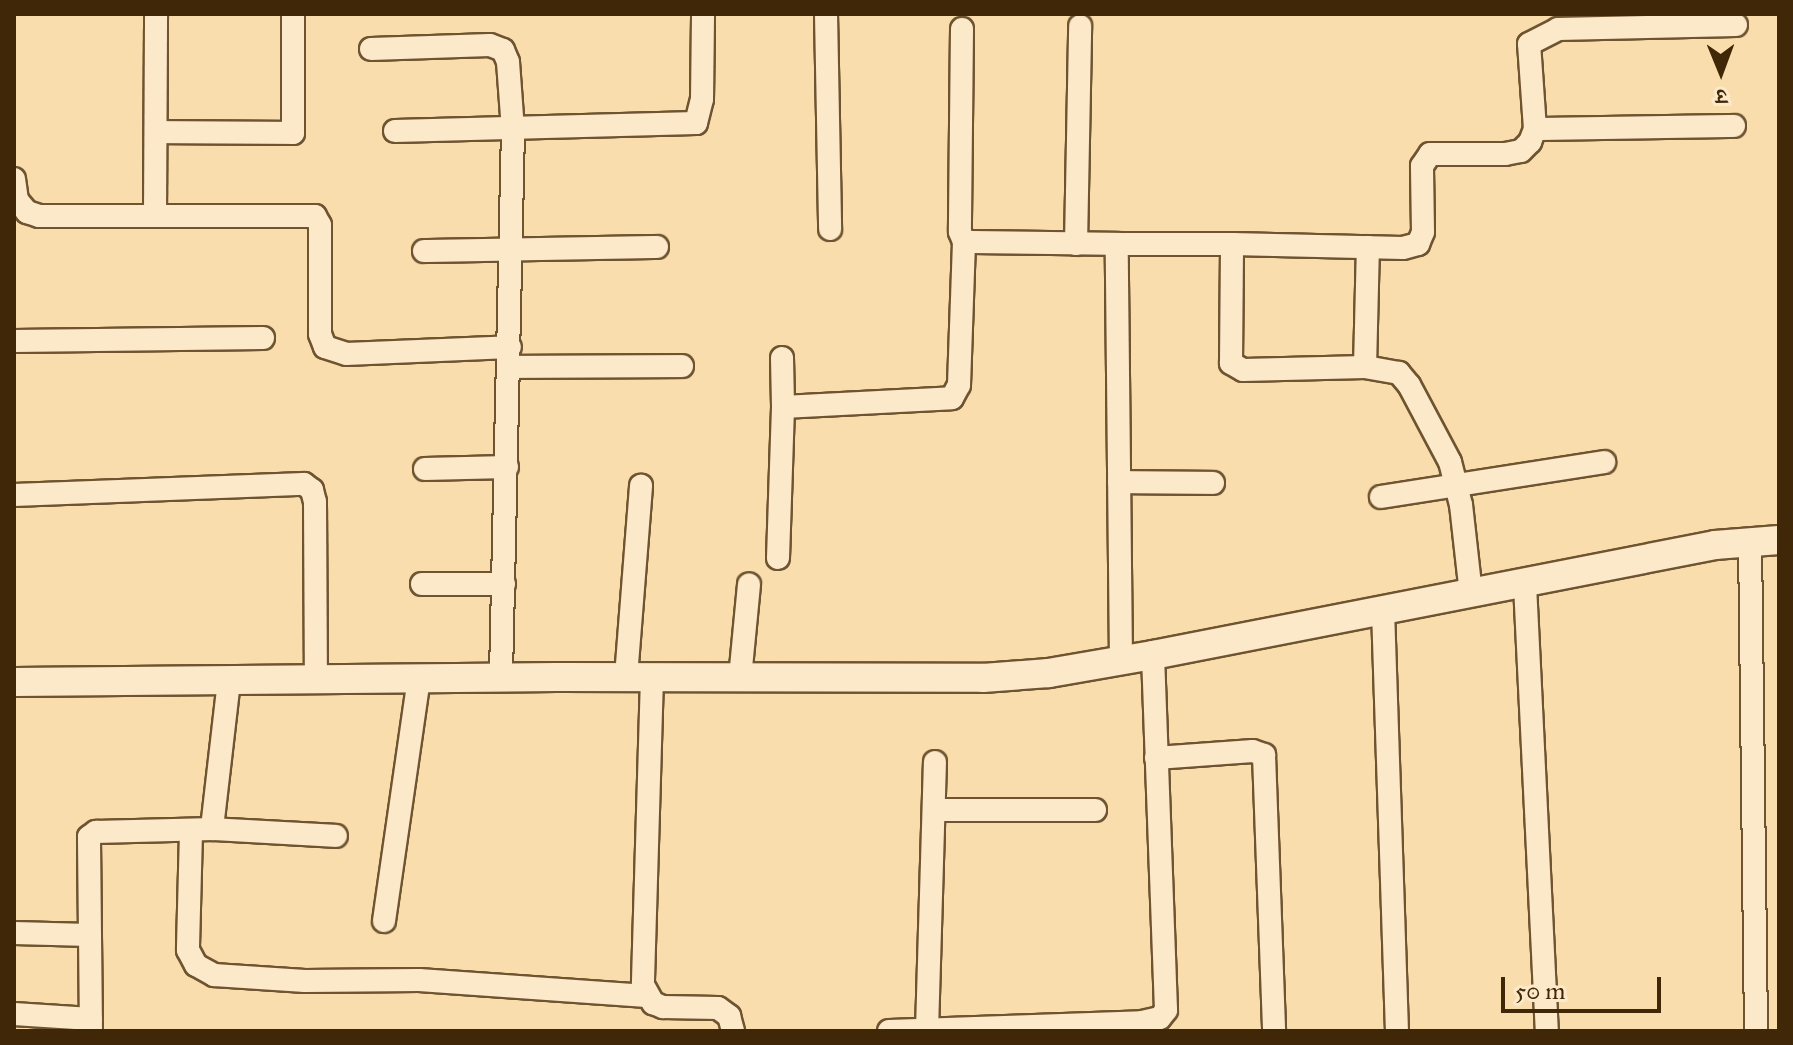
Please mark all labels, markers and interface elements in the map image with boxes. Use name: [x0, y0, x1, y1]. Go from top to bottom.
north arrow: [1681, 32, 1761, 112]
text: उ: [1716, 83, 1727, 110]
scale bar: [1505, 961, 1665, 1011]
text: 50 m: [1515, 976, 1565, 1006]

